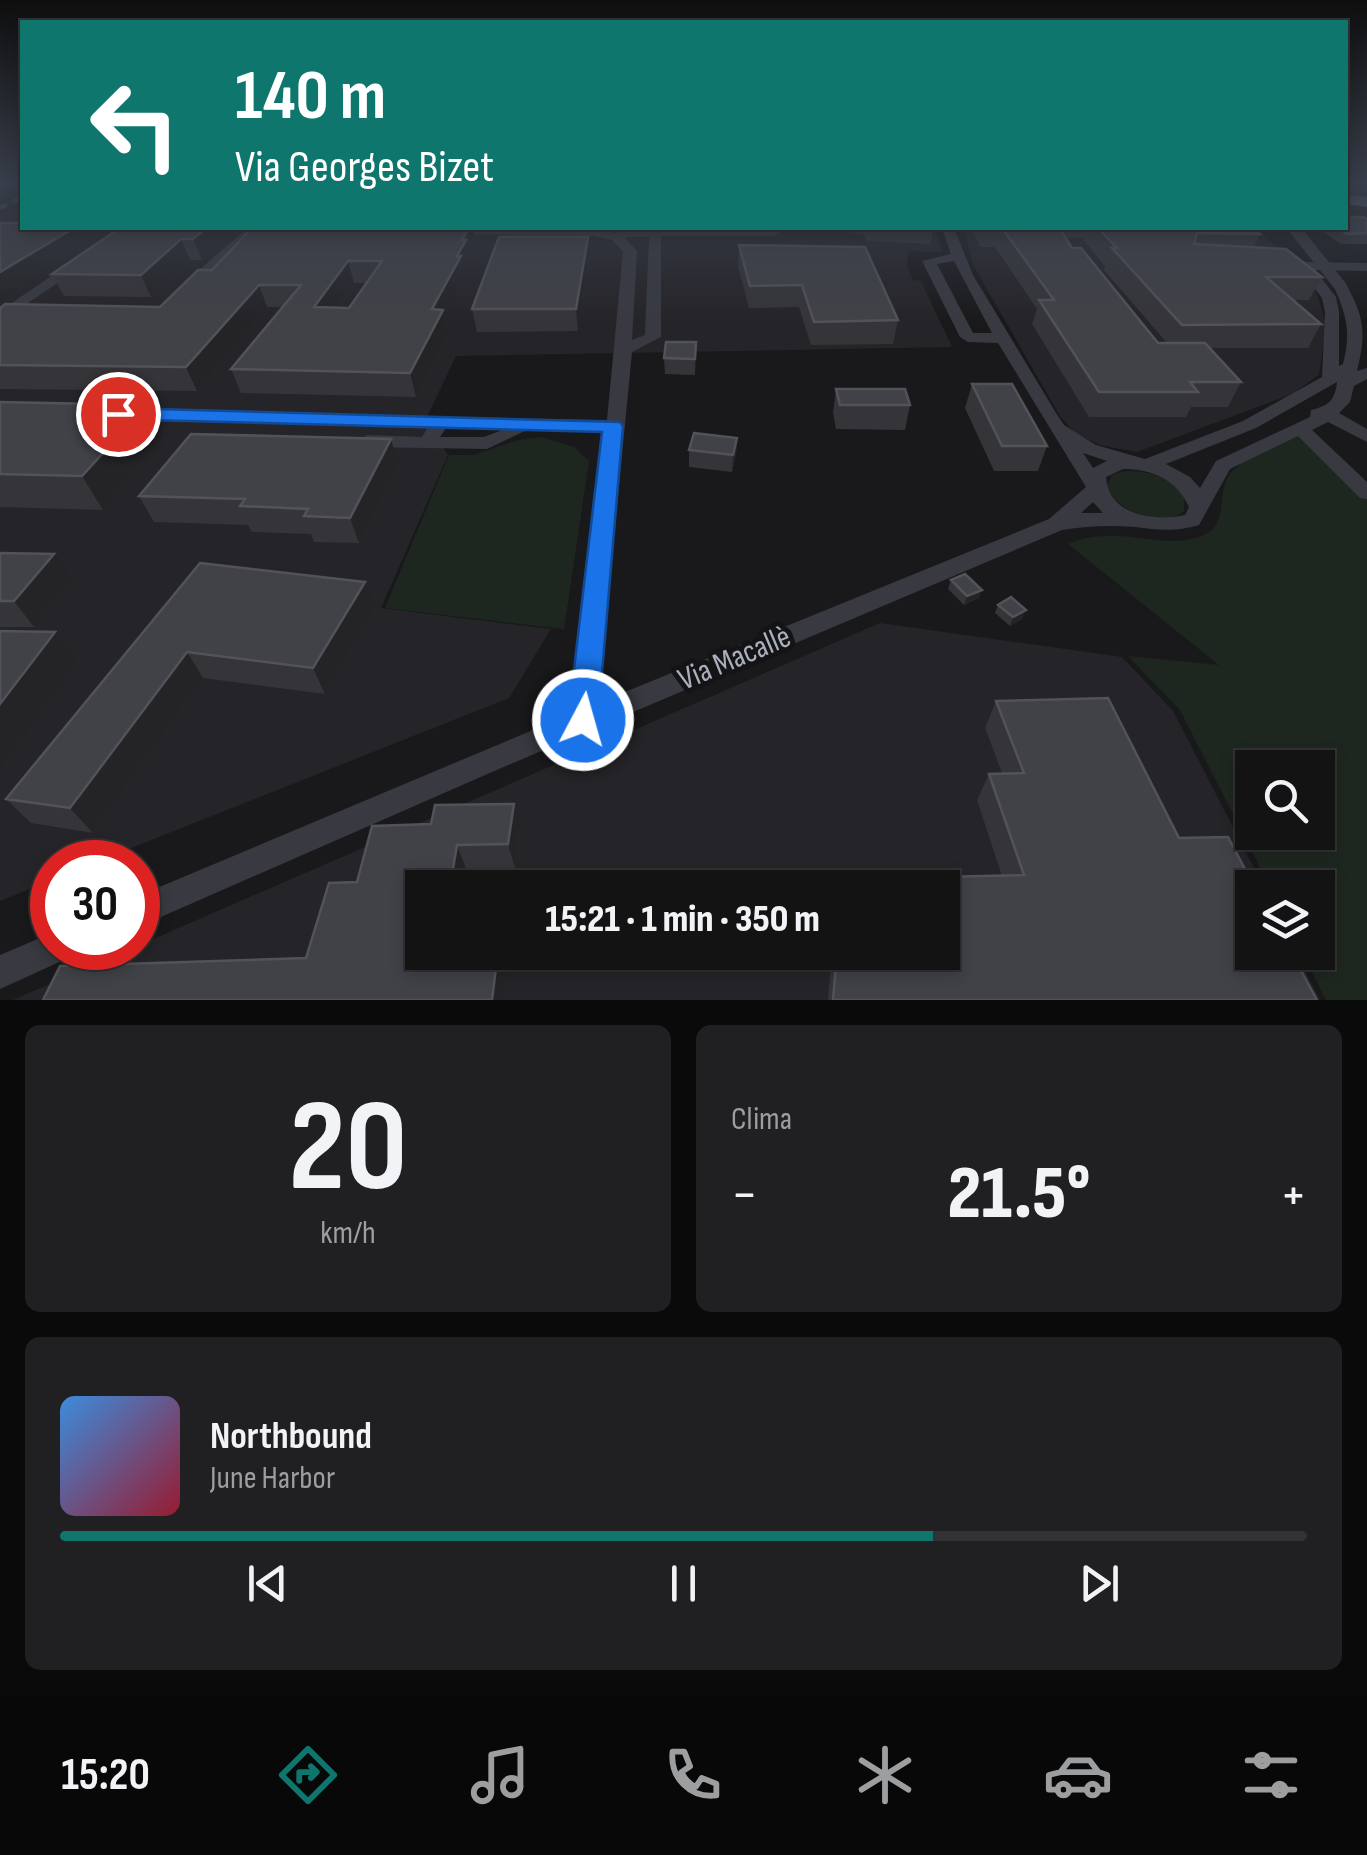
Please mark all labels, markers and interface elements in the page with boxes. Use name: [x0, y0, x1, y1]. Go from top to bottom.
text: 140 m: [235, 55, 386, 139]
icon: left: [70, 60, 200, 190]
text: Via Georges Bizet: [235, 140, 494, 195]
pin: [76, 372, 161, 457]
icon: arrive: [91, 387, 146, 442]
street label: Via Macallè: [672, 617, 797, 699]
position arrow: [531, 668, 635, 772]
map controls: [1235, 750, 1335, 970]
button: search: [1235, 750, 1335, 850]
speed limit sign: 30: [30, 840, 160, 970]
button: layers: [1235, 870, 1335, 970]
text: 15:21 · 1 min · 350 m: [545, 897, 820, 942]
text: 20: [289, 1071, 407, 1227]
text: Clima: [731, 1100, 792, 1139]
text: 21.5°: [948, 1149, 1090, 1240]
text: −: [731, 1162, 758, 1229]
text: +: [1280, 1162, 1307, 1229]
text: km/h: [320, 1214, 376, 1253]
text: Northbound: [210, 1414, 372, 1459]
text: June Harbor: [210, 1459, 335, 1498]
icon: previous: [240, 1556, 295, 1611]
icon: pause: [656, 1556, 711, 1611]
icon: next: [1072, 1556, 1127, 1611]
icon: directions: [273, 1740, 343, 1810]
icon: music: [465, 1740, 535, 1810]
icon: phone: [658, 1740, 728, 1810]
icon: climate: [850, 1740, 920, 1810]
icon: car: [1043, 1740, 1113, 1810]
icon: filters: [1236, 1740, 1306, 1810]
text: 15:20: [61, 1748, 150, 1803]

